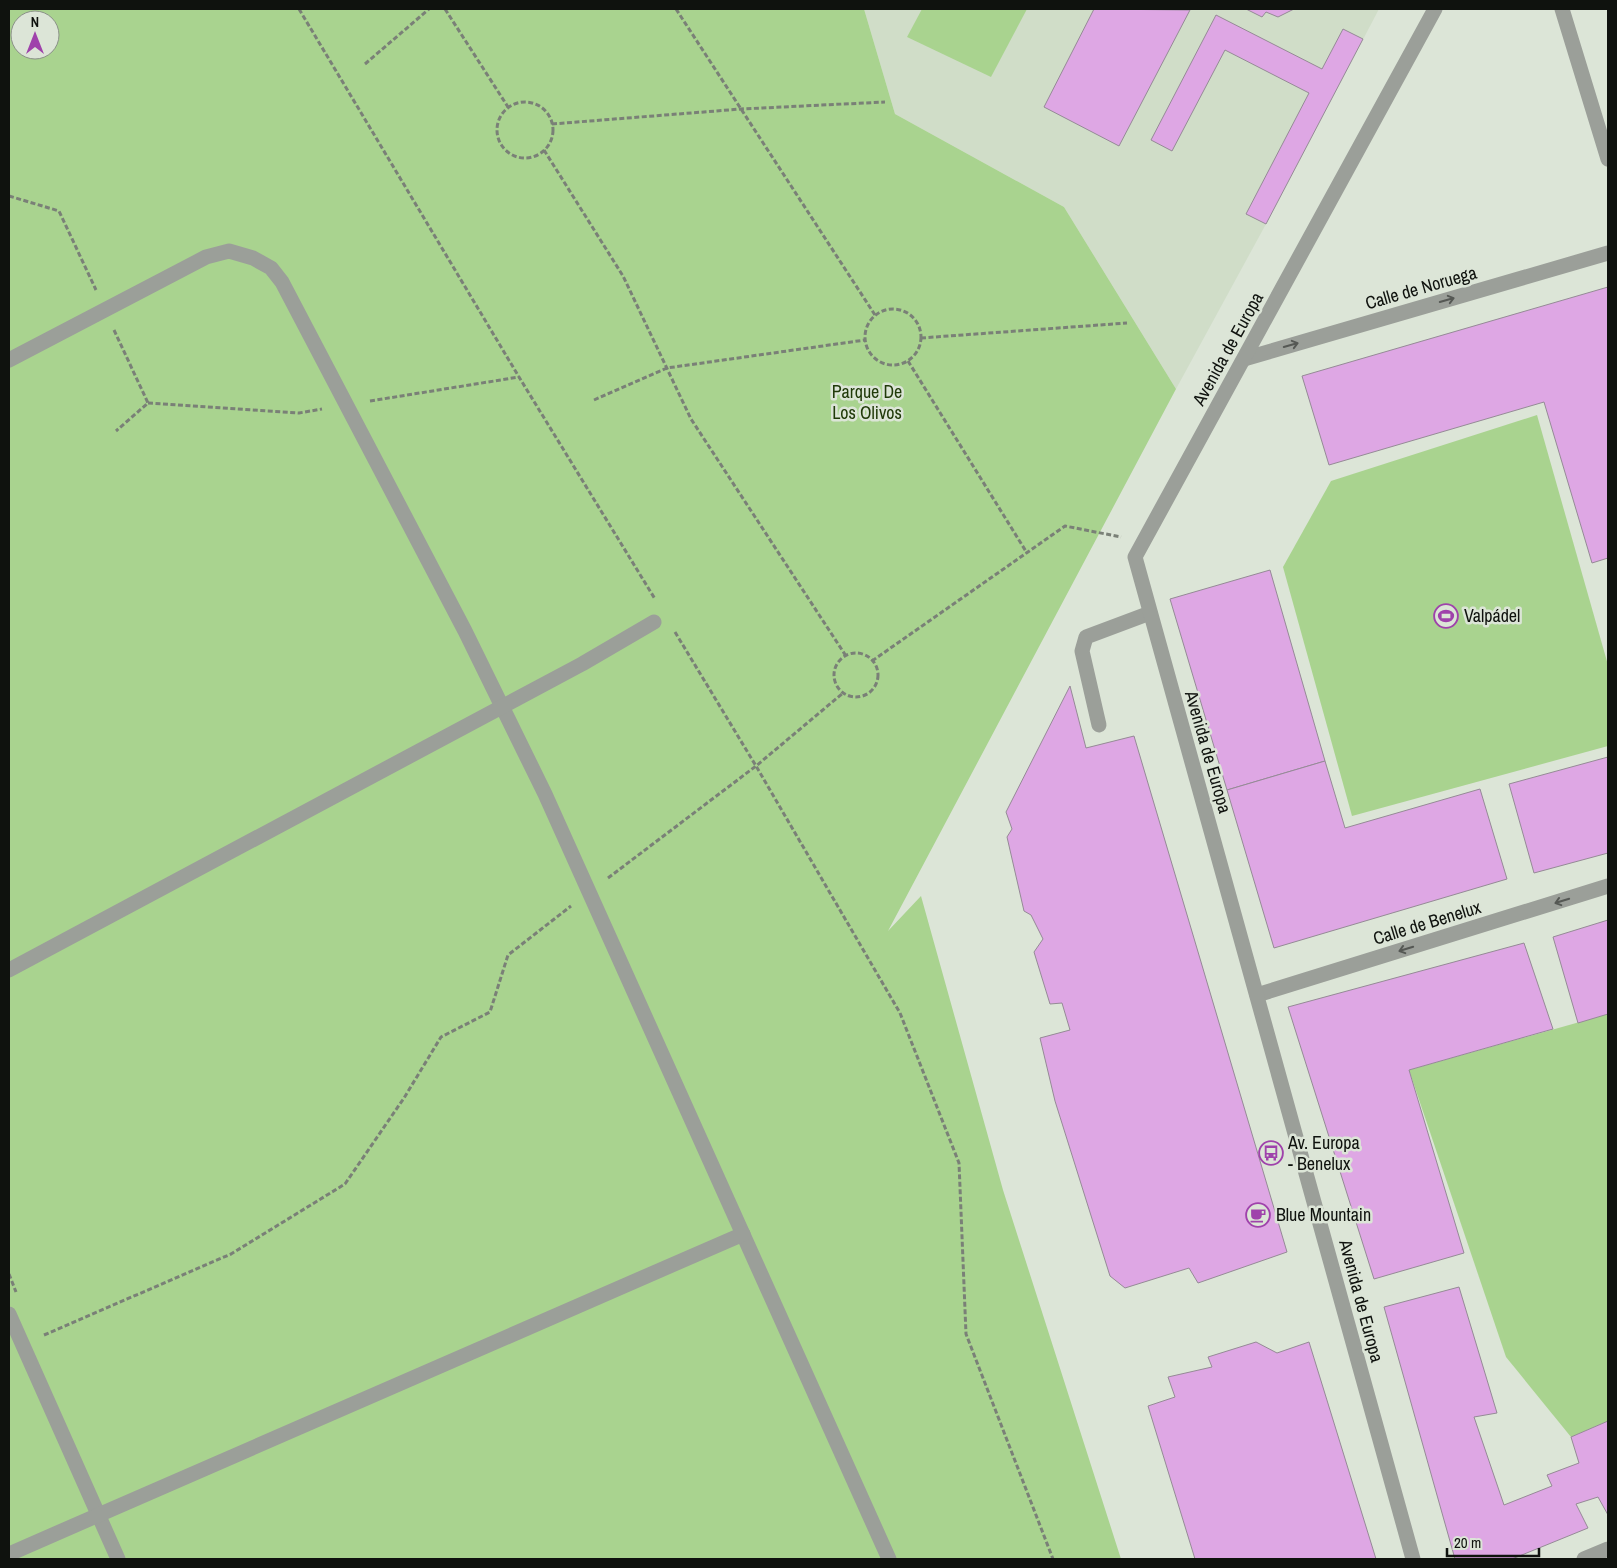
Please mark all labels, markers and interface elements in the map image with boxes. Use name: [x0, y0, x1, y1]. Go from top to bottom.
north arrow: [10, 10, 60, 60]
text: N: [31, 13, 39, 31]
street label: Calle de Noruega: [1362, 260, 1480, 315]
street label: Avenida de Europa: [1186, 288, 1269, 411]
one-way arrow: [1439, 295, 1455, 304]
one-way arrow: [1283, 340, 1299, 350]
park label: Parque De Los Olivos: [832, 379, 902, 425]
sports icon: Valpádel: [1433, 603, 1459, 629]
place label: Valpádel: [1464, 603, 1520, 628]
street label: Avenida de Europa: [1179, 687, 1238, 816]
street label: Calle de Benelux: [1370, 894, 1484, 951]
one-way arrow: [1554, 896, 1570, 906]
one-way arrow: [1399, 944, 1415, 954]
place label: Av. Europa - Benelux: [1287, 1130, 1360, 1176]
bus stop icon: Av. Europa - Benelux: [1258, 1140, 1284, 1166]
cafe icon: Blue Mountain: [1245, 1202, 1271, 1228]
place label: Blue Mountain: [1276, 1202, 1371, 1227]
street label: Avenida de Europa: [1333, 1236, 1390, 1365]
scale bar: [1447, 1526, 1540, 1558]
text: 20 m: [1454, 1532, 1481, 1553]

